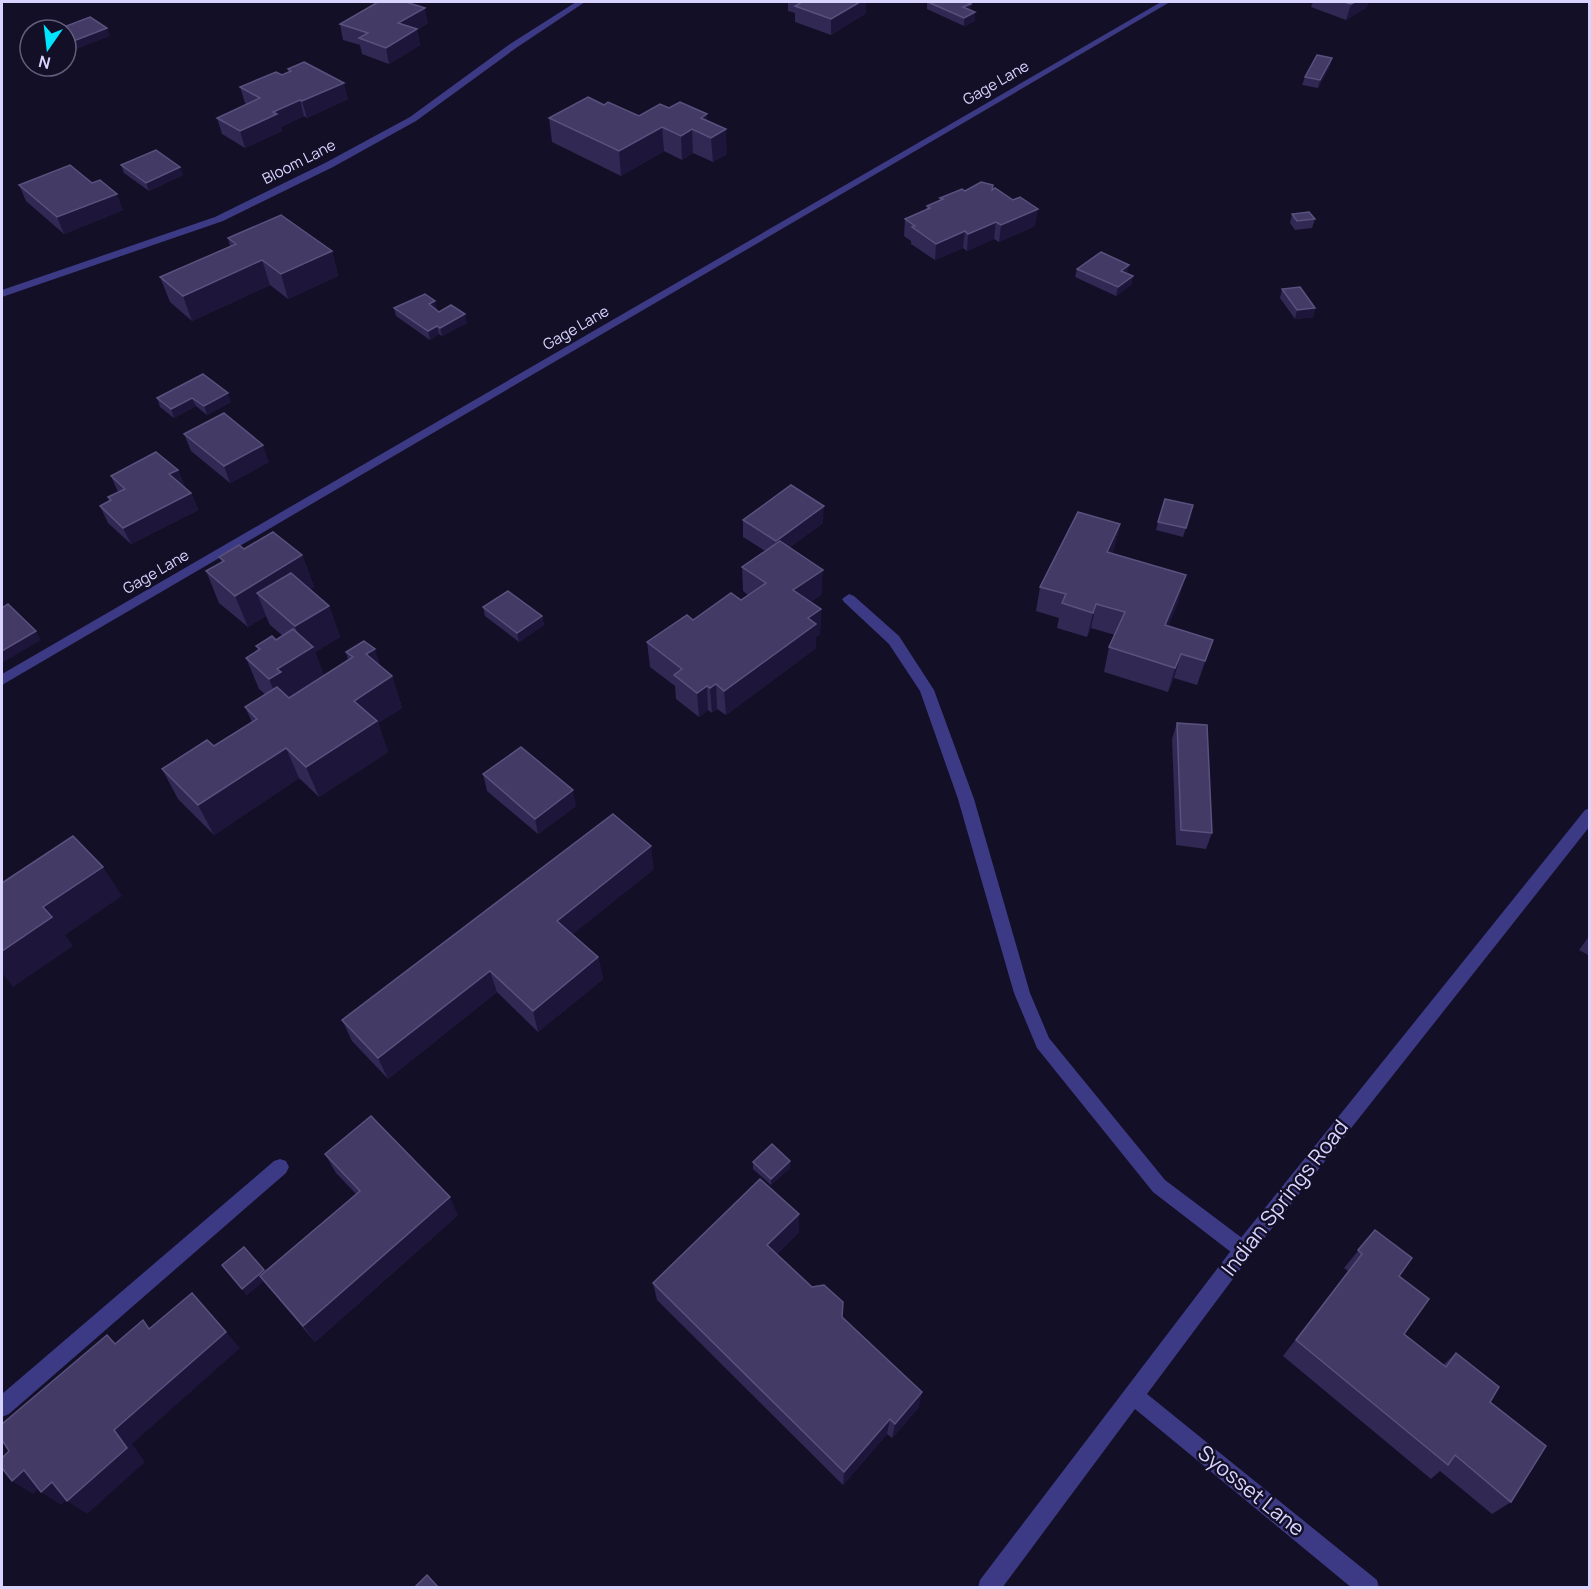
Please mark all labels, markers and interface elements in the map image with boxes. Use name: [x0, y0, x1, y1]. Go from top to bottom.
north arrow: [18, 18, 78, 78]
text: N: [36, 50, 53, 75]
street label: Gage Lane: [959, 55, 1033, 110]
street label: Bloom Lane: [258, 134, 339, 189]
street label: Gage Lane: [539, 300, 613, 355]
street label: Gage Lane: [119, 544, 193, 599]
street label: Indian Springs Road: [1214, 1114, 1354, 1281]
street label: Syosset Lane: [1192, 1439, 1311, 1542]

